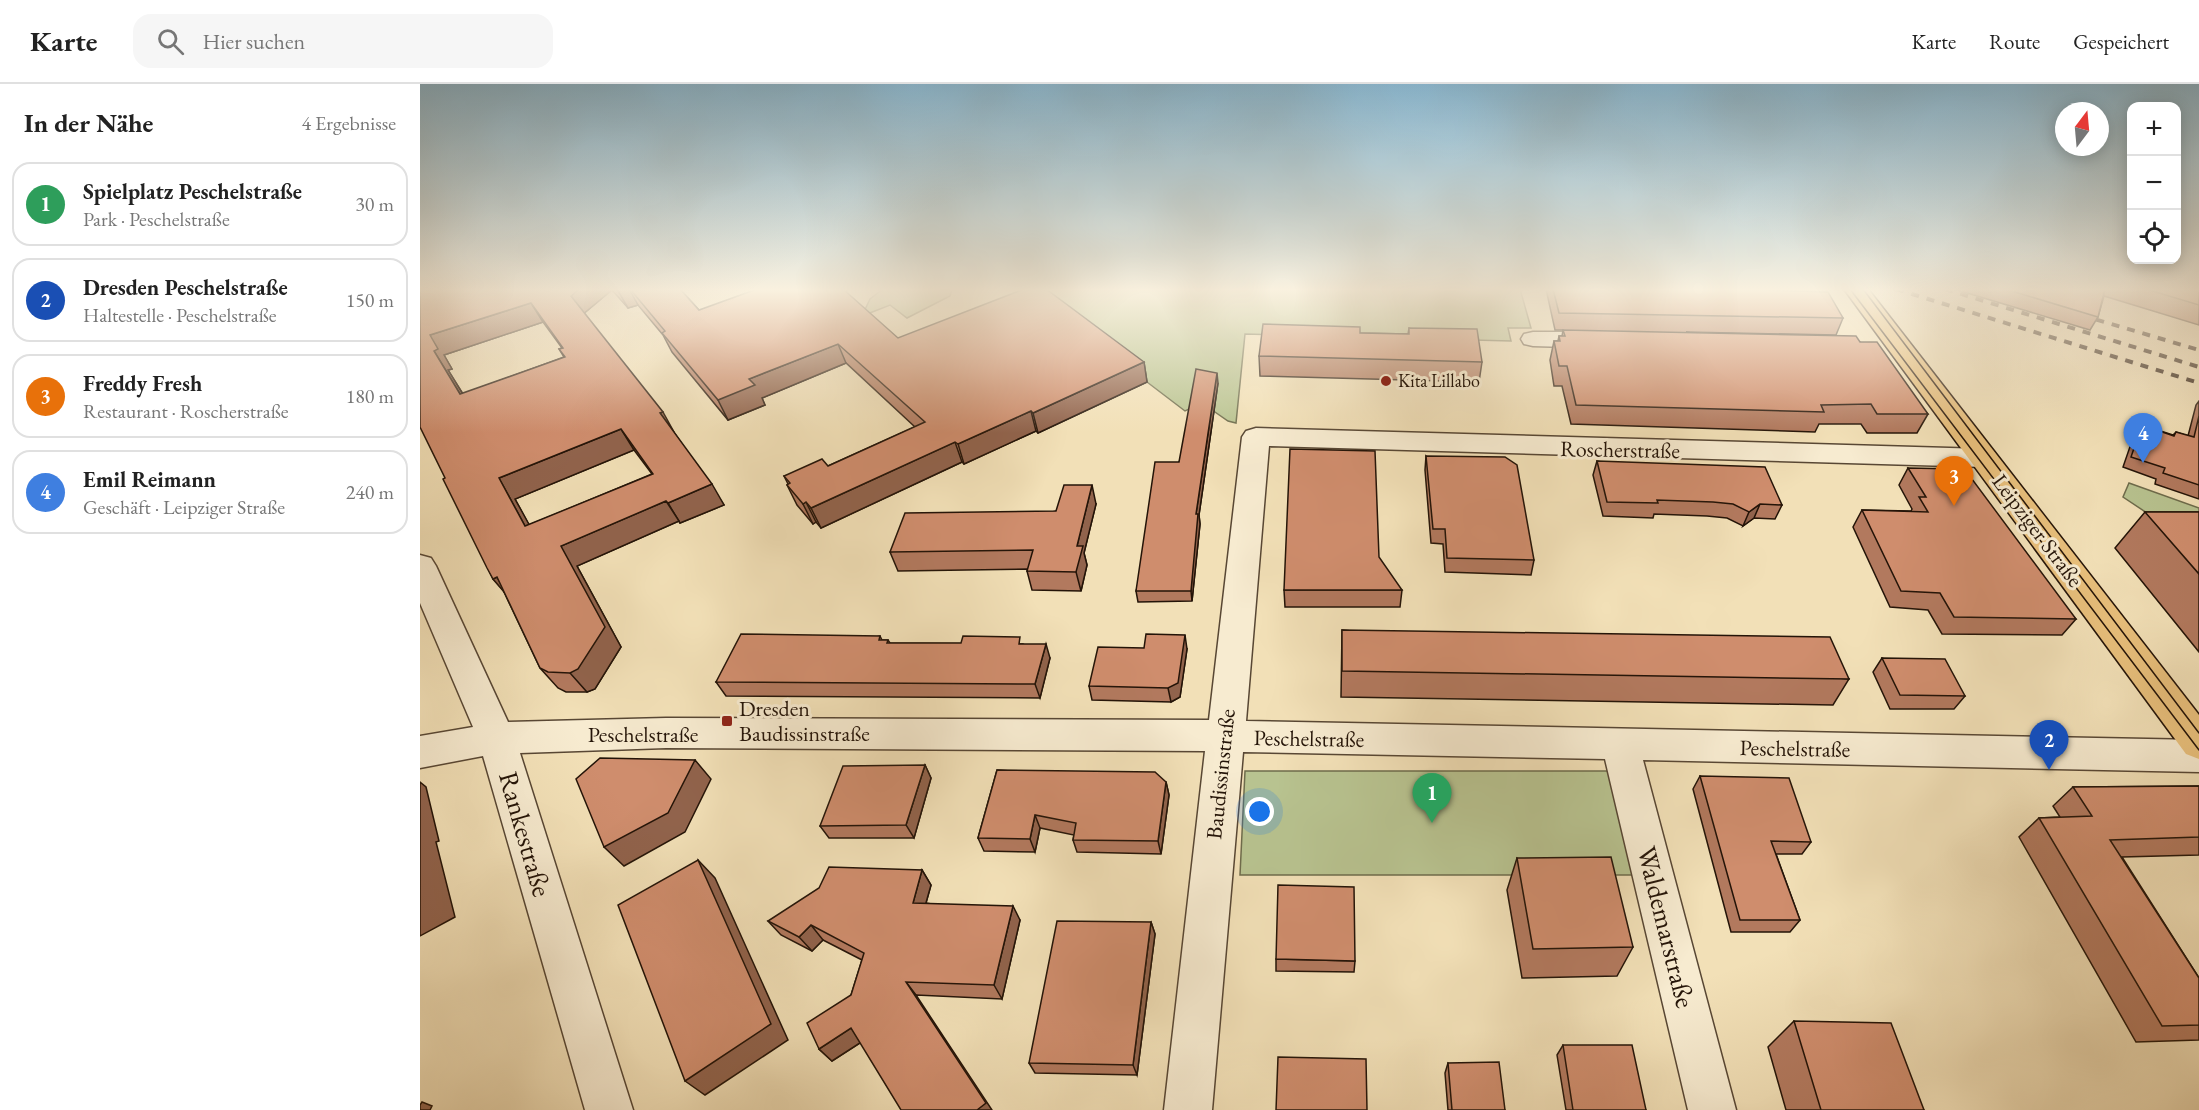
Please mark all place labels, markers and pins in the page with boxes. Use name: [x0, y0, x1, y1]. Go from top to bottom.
place label: Kita Lillabo: [1398, 369, 1480, 392]
marker: Kita Lillabo: [1379, 374, 1393, 388]
pin: 4: [2124, 414, 2162, 463]
pin: 3: [1934, 456, 1973, 506]
place label: Dresden Baudissinstraße: [739, 694, 870, 748]
marker: Dresden Baudissinstraße: [720, 714, 734, 728]
pin: 2: [2030, 720, 2068, 770]
pin: 1: [1412, 774, 1452, 823]

